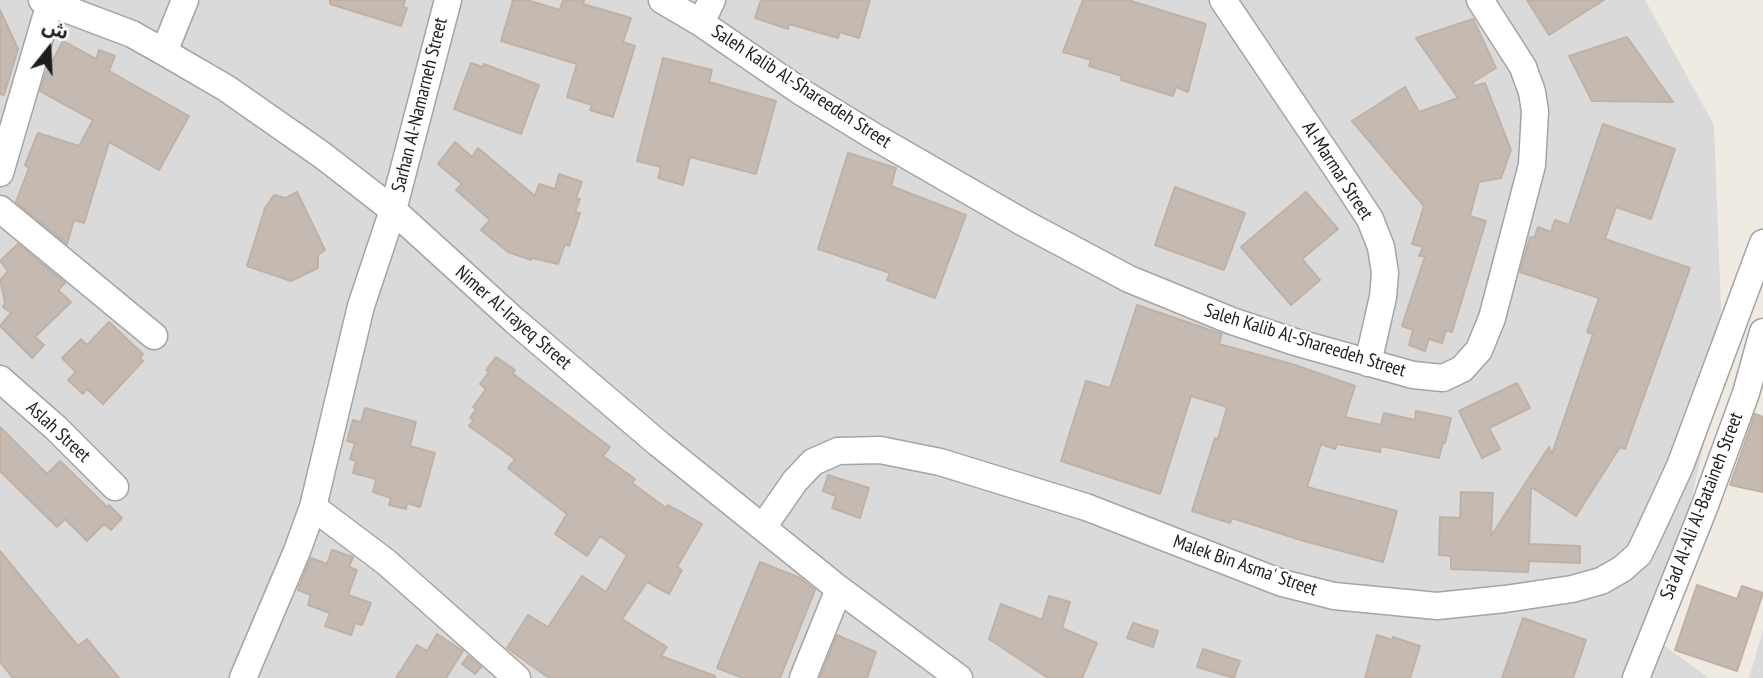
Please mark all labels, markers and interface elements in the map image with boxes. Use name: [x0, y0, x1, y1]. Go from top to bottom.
north arrow: [14, 14, 84, 84]
text: ش: [39, 14, 72, 44]
street label: Sarhan Al-Namarneh Street: [387, 15, 453, 195]
street label: Saleh Kalib Al-Shareedeh Street: [707, 20, 895, 154]
street label: Al-Marmar Street: [1297, 118, 1377, 224]
street label: Nimer Al-Irayeq Street: [450, 261, 576, 375]
street label: Saleh Kalib Al-Shareedeh Street: [1202, 299, 1408, 383]
street label: Aslah Street: [21, 397, 95, 467]
street label: Sa'ad Al-Ali Al-Bataineh Street: [1656, 409, 1748, 603]
street label: Malek Bin Asma' Street: [1170, 531, 1320, 601]

